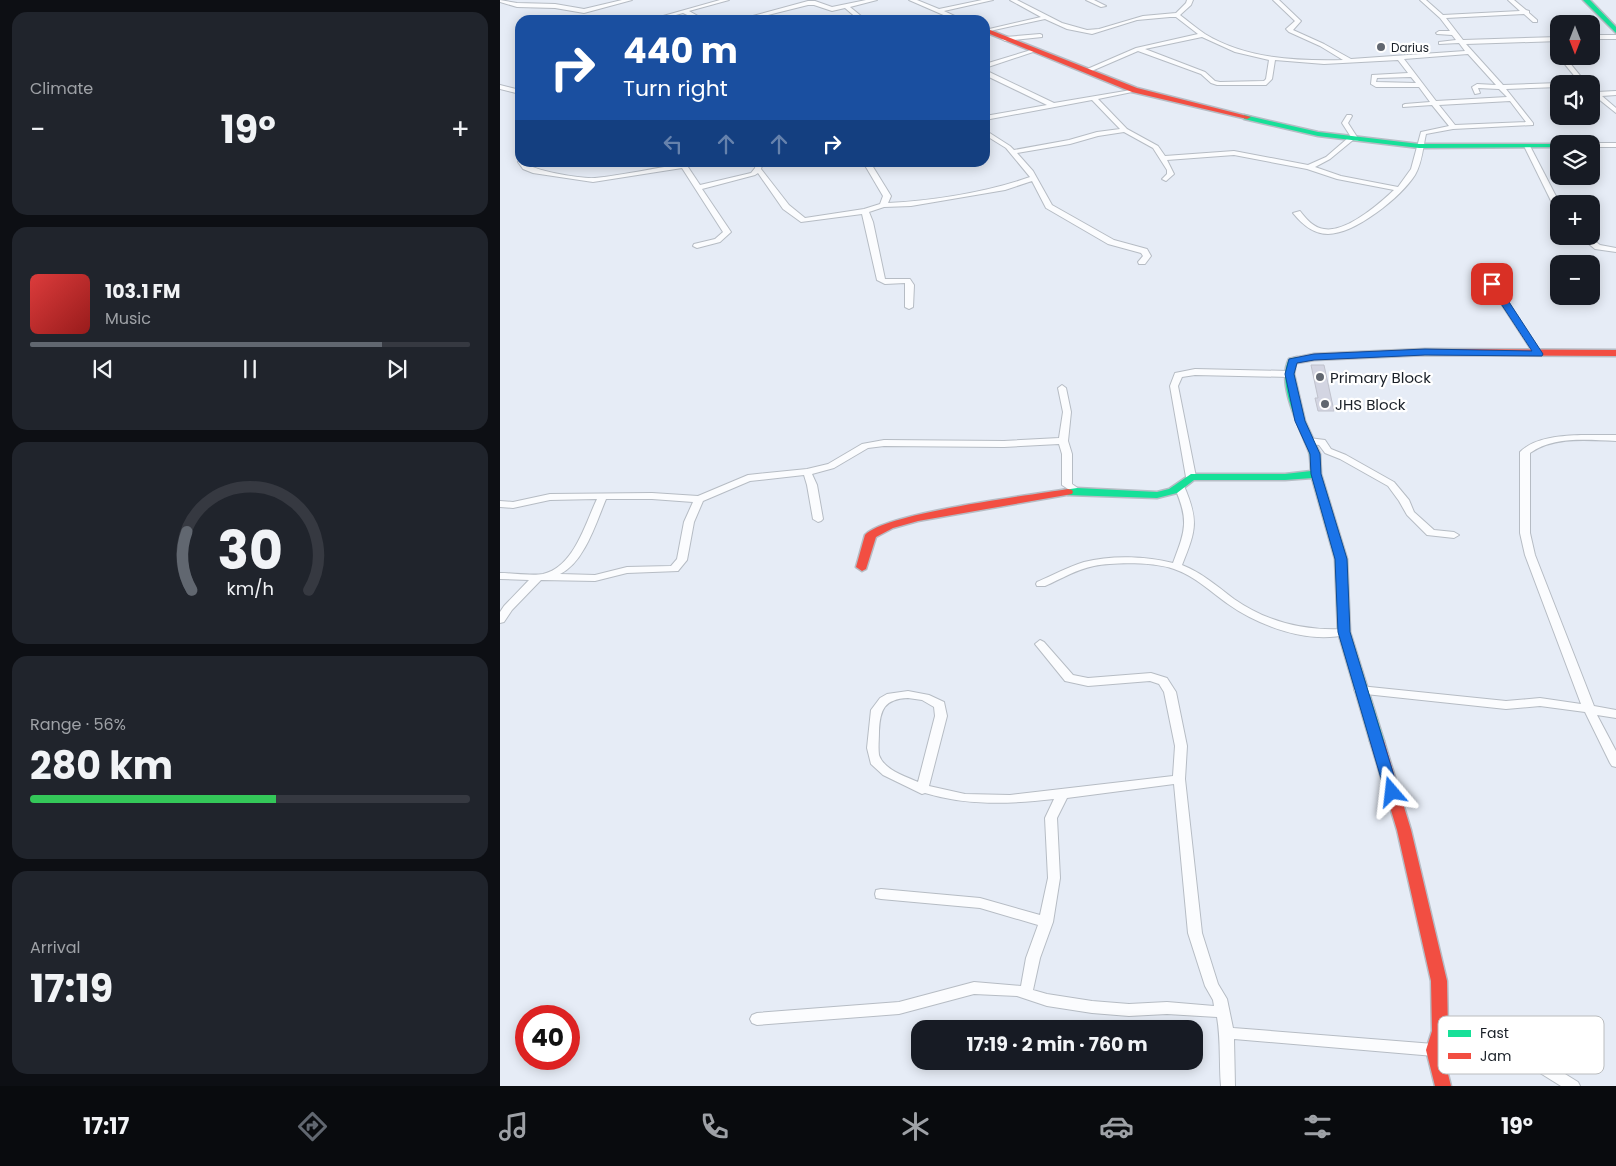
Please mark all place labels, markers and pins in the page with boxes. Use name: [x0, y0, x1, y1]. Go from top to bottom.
place label: Darius: [1391, 39, 1429, 56]
marker: Darius: [1375, 41, 1387, 53]
pin: [1471, 263, 1513, 305]
place label: Primary Block: [1330, 367, 1431, 388]
marker: Primary Block: [1314, 371, 1326, 383]
place label: JHS Block: [1335, 394, 1406, 415]
marker: JHS Block: [1319, 398, 1331, 410]

